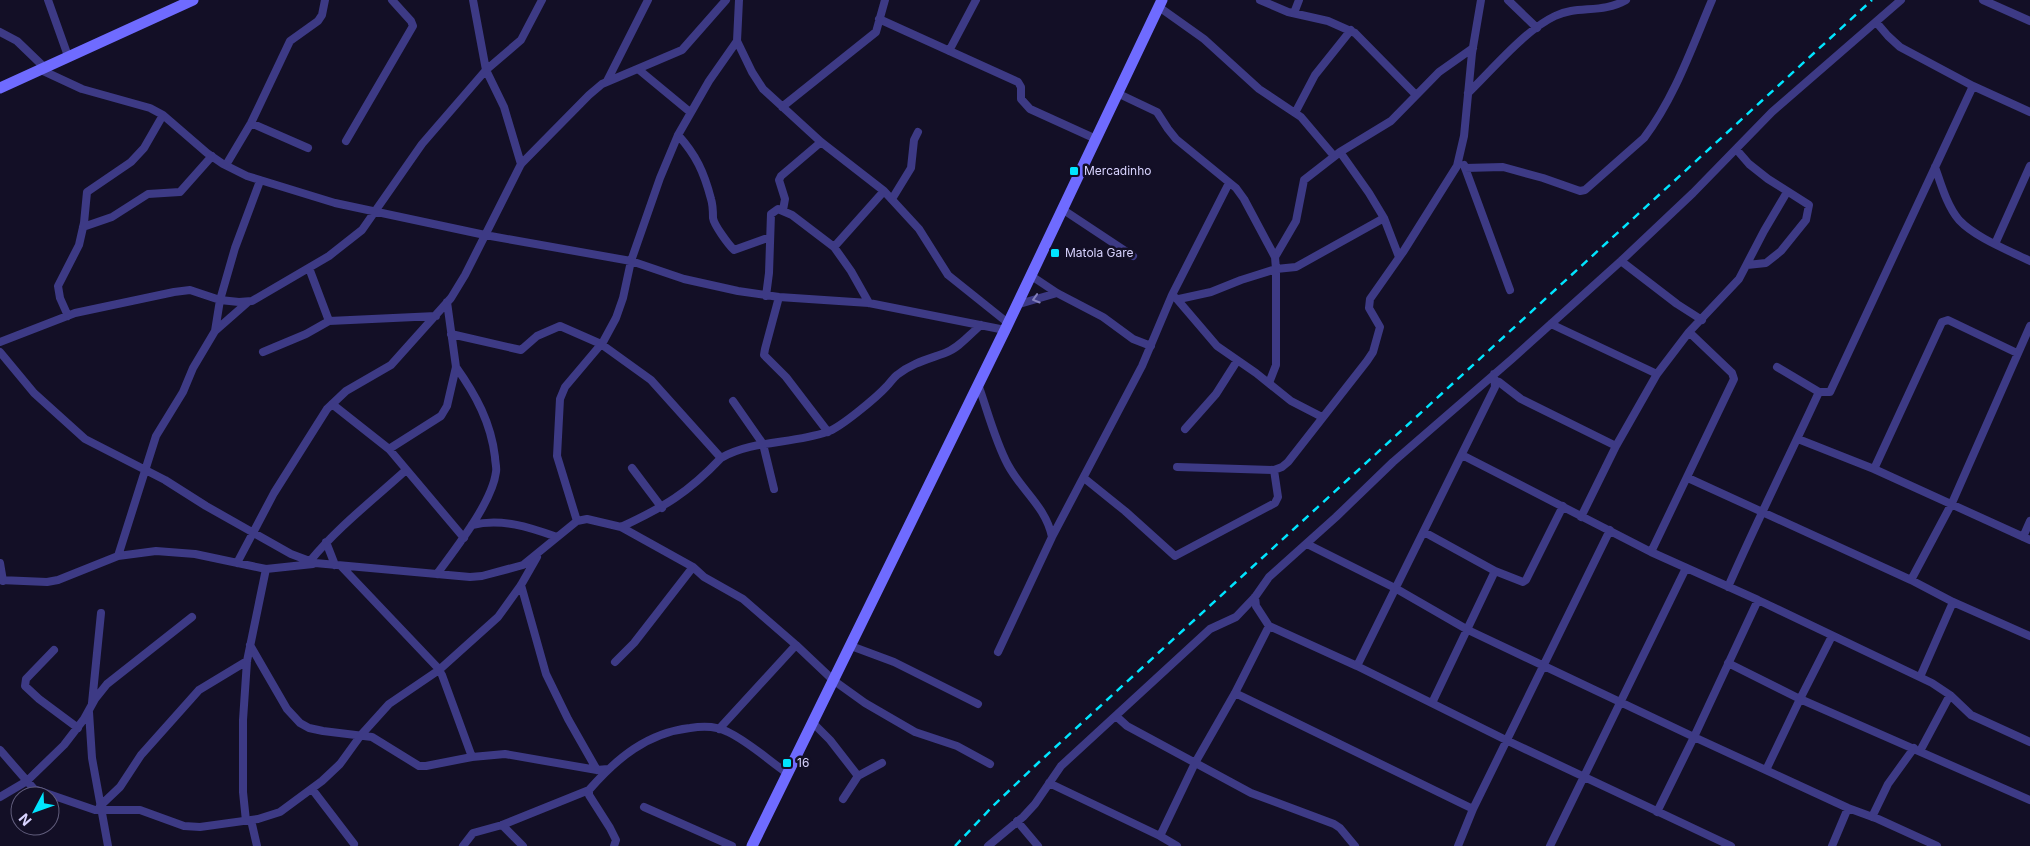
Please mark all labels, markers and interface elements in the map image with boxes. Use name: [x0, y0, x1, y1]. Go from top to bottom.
place label: Mercadinho: [1084, 163, 1152, 178]
marker: Mercadinho: [1068, 165, 1080, 177]
place label: Matola Gare: [1065, 245, 1134, 260]
marker: Matola Gare: [1049, 247, 1061, 259]
one-way arrow: [1033, 294, 1041, 304]
place label: 16: [797, 755, 809, 770]
marker: 16: [781, 757, 793, 769]
north arrow: [10, 786, 60, 836]
text: N: [15, 810, 35, 829]

